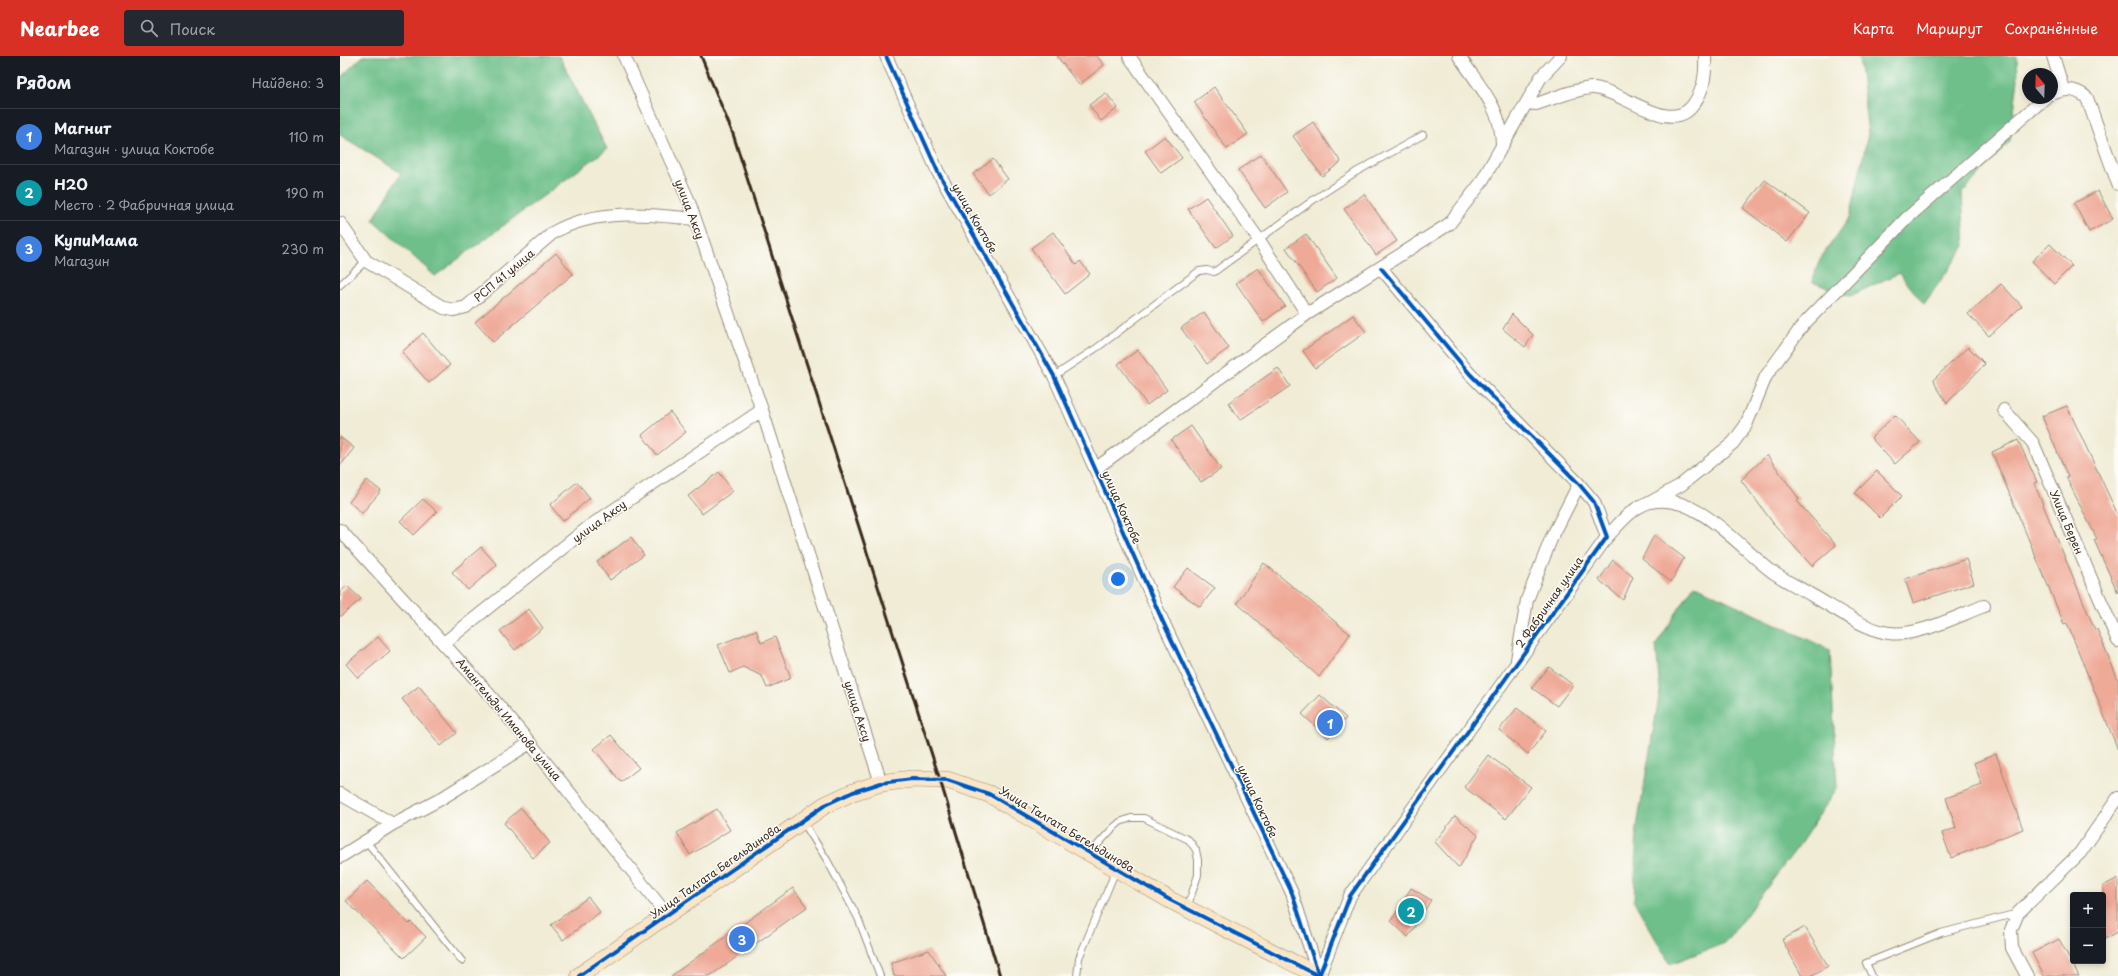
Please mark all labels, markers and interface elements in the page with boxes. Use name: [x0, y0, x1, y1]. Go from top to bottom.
search box: [124, 10, 404, 46]
text: Nearbee: [20, 14, 100, 42]
icon: search: [138, 17, 160, 39]
text: Поиск: [170, 17, 215, 40]
text: Карта: [1853, 18, 1894, 39]
text: Маршрут: [1916, 18, 1982, 39]
text: Сохранённые: [2004, 18, 2098, 39]
north arrow: [2022, 68, 2058, 104]
text: Рядом: [16, 69, 71, 95]
text: Найдено: 3: [252, 73, 324, 92]
text: Магнит: [54, 116, 111, 139]
text: 1: [26, 127, 32, 146]
text: 110 m: [289, 127, 324, 146]
text: Магазин · улица Коктобе: [54, 139, 215, 158]
text: H2O: [54, 172, 88, 195]
street label: улица Аксу: [671, 177, 709, 241]
street label: улица Коктобе: [948, 180, 1002, 256]
text: 2: [24, 183, 34, 202]
text: 190 m: [285, 183, 324, 202]
text: Место · 2 Фабричная улица: [54, 195, 234, 214]
text: КупиМама: [54, 228, 138, 251]
text: 3: [25, 239, 33, 258]
text: 230 m: [282, 239, 324, 258]
street label: РСП 41 улица: [470, 245, 538, 305]
text: Магазин: [54, 251, 110, 270]
street label: улица Коктобе: [1098, 468, 1146, 546]
street label: Улица Берен: [2046, 487, 2088, 557]
street label: улица Аксу: [569, 496, 629, 546]
street label: 2 Фабричная улица: [1511, 553, 1587, 651]
your location: [1108, 569, 1128, 589]
street label: Амангельды Иманова улица: [452, 654, 566, 784]
street label: улица Аксу: [840, 678, 876, 744]
pin: 1: [1317, 708, 1343, 738]
street label: улица Коктобе: [1234, 762, 1282, 840]
street label: Улица Талгата Бегельдинова: [996, 782, 1138, 876]
street label: Улица Талгата Бегельдинова: [646, 819, 784, 923]
map controls: [2070, 892, 2106, 964]
button: +: [2070, 892, 2106, 928]
pin: 2: [1398, 896, 1424, 926]
pin: 3: [729, 924, 755, 954]
button: −: [2070, 928, 2106, 964]

